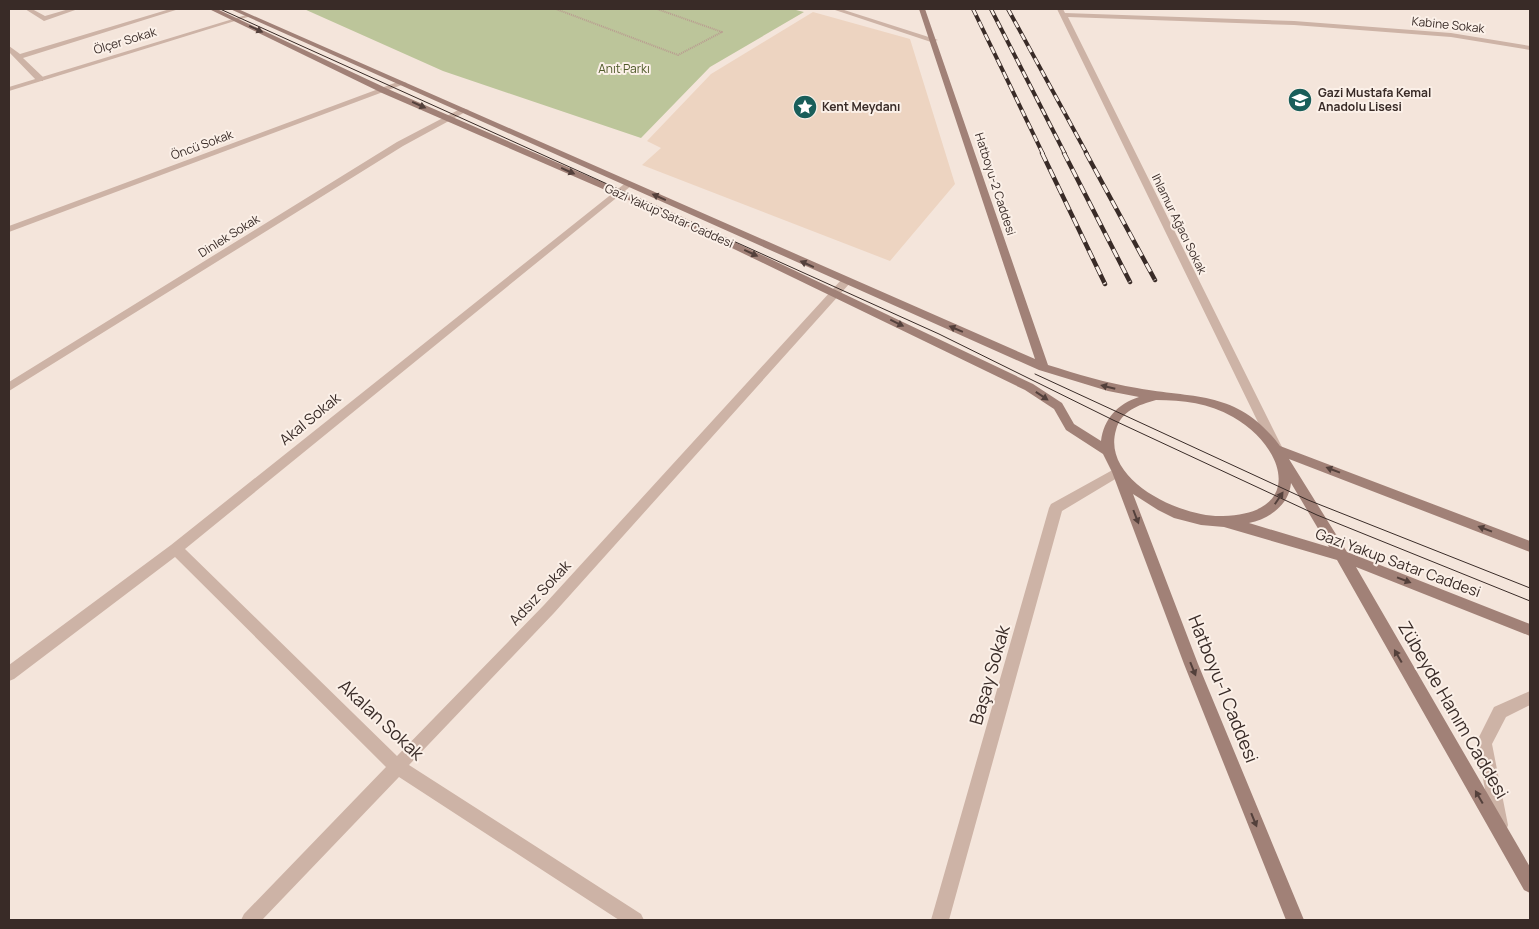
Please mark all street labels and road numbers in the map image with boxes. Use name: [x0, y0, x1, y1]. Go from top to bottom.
street label: Kabine Sokak: [1411, 12, 1486, 37]
street label: Ölçer Sokak: [91, 23, 159, 58]
street label: Öncü Sokak: [168, 125, 236, 164]
street label: Hatboyu-2 Caddesi: [971, 130, 1020, 237]
street label: Ihlamur Ağacı Sokak: [1148, 171, 1212, 278]
street label: Gazi Yakup Satar Caddesi: [602, 179, 736, 252]
street label: Dinlek Sokak: [195, 209, 263, 261]
street label: Akal Sokak: [275, 387, 345, 450]
street label: Gazi Yakup Satar Caddesi: [1313, 523, 1484, 602]
street label: Adsız Sokak: [504, 555, 576, 630]
street label: Hatboyu-1 Caddesi: [1183, 611, 1265, 766]
street label: Zübeyde Hanım Caddesi: [1393, 616, 1515, 803]
street label: Başay Sokak: [963, 621, 1015, 727]
street label: Akalan Sokak: [334, 674, 430, 766]

